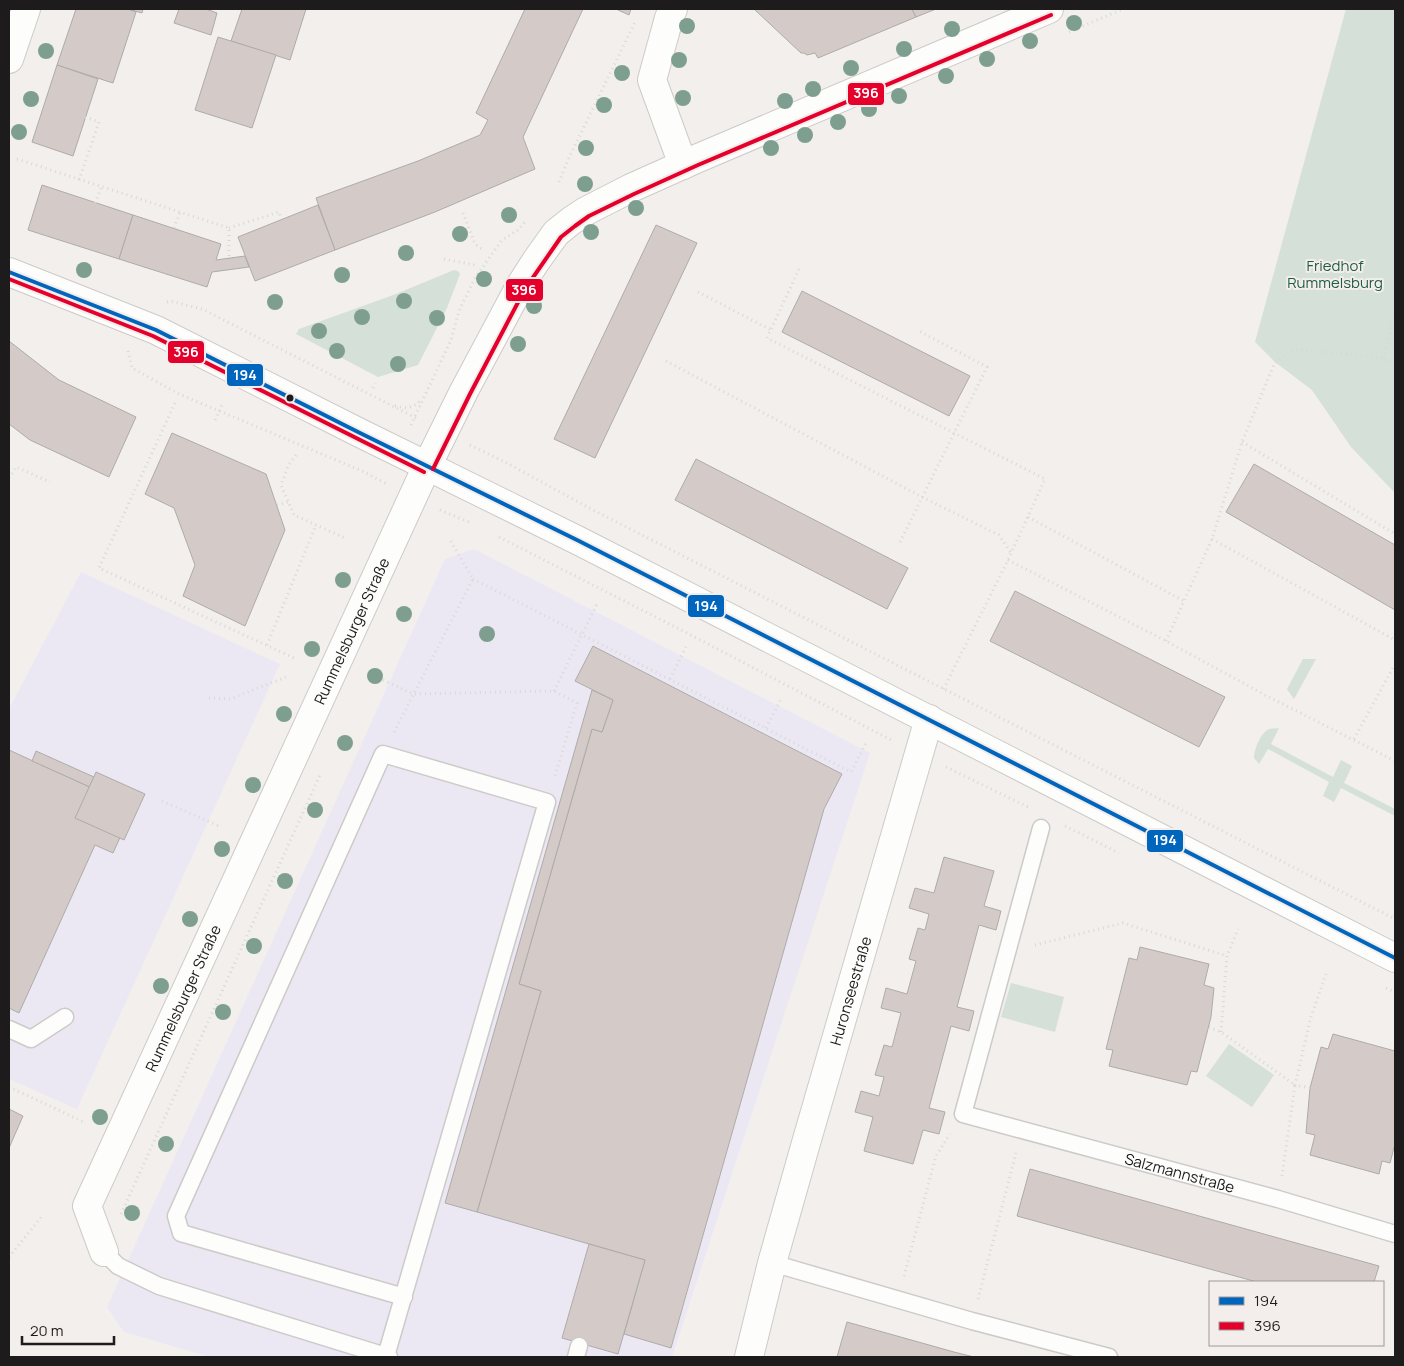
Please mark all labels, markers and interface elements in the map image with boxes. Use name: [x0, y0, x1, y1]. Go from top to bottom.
line badge: 396: [847, 82, 885, 106]
text: 396: [853, 83, 879, 102]
park label: Friedhof Rummelsburg: [1287, 255, 1383, 293]
line badge: 396: [505, 278, 544, 302]
text: 396: [511, 280, 537, 299]
line badge: 396: [167, 340, 205, 364]
text: 396: [173, 342, 199, 361]
line badge: 194: [226, 363, 264, 387]
text: 194: [233, 365, 257, 384]
unlabelled marker: [285, 393, 295, 403]
street label: Rummelsburger Straße: [308, 554, 394, 708]
line badge: 194: [687, 594, 725, 618]
text: 194: [694, 596, 718, 615]
line badge: 194: [1146, 829, 1184, 853]
text: 194: [1153, 830, 1177, 849]
street label: Rummelsburger Straße: [140, 921, 226, 1075]
street label: Huronseestraße: [824, 933, 876, 1048]
street label: Salzmannstraße: [1122, 1148, 1237, 1197]
legend: [1209, 1281, 1384, 1346]
text: 194: [1254, 1290, 1278, 1311]
scale bar: [22, 1314, 115, 1346]
text: 396: [1254, 1315, 1281, 1336]
text: 20 m: [30, 1320, 63, 1341]

